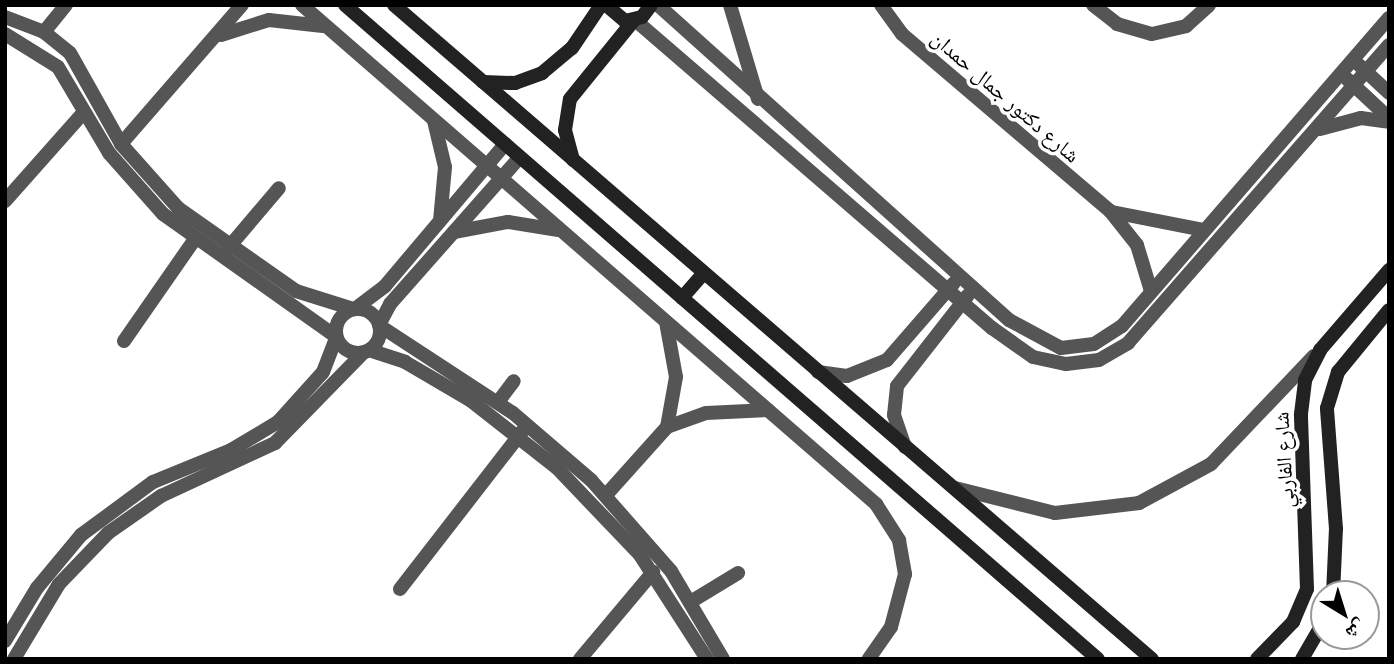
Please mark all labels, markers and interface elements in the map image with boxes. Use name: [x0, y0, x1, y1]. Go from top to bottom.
street label: شارع دكتور جمال حمدان: [927, 25, 1085, 167]
street label: شارع الفاربي: [1268, 411, 1298, 509]
north arrow: [1310, 580, 1380, 650]
text: ش: [1341, 614, 1372, 646]

